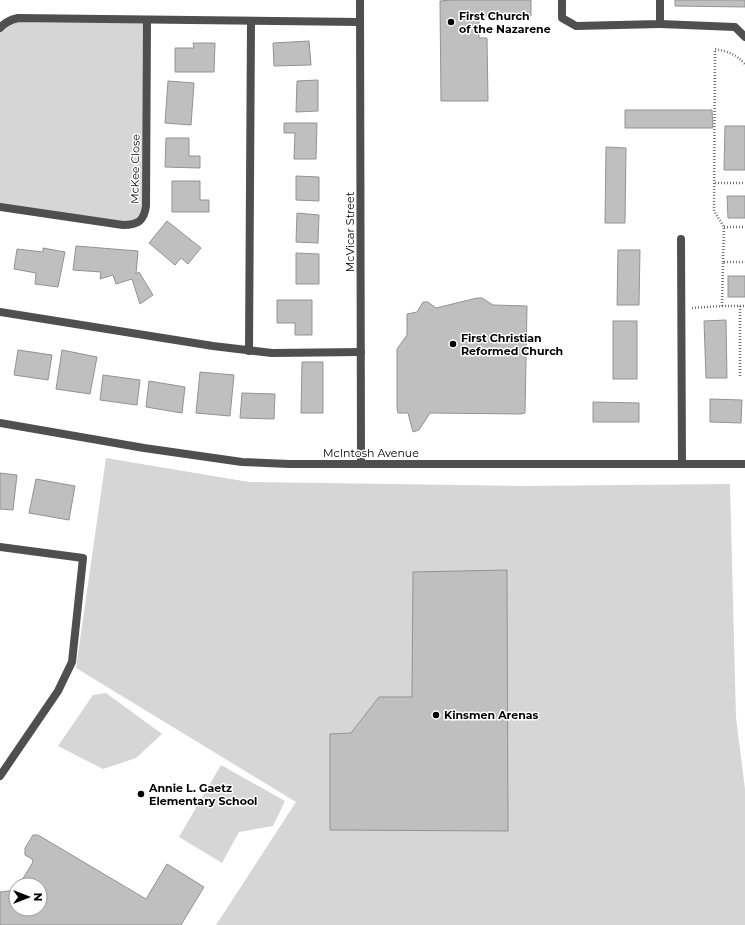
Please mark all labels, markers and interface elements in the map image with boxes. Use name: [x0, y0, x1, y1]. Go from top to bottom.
place label: First Church of the Nazarene: [459, 9, 551, 36]
marker: First Church of the Nazarene: [446, 17, 456, 27]
street label: McKee Close: [127, 133, 143, 204]
street label: McVicar Street: [343, 191, 357, 272]
place label: First Christian Reformed Church: [461, 331, 563, 358]
marker: First Christian Reformed Church: [448, 339, 458, 349]
street label: McIntosh Avenue: [323, 446, 419, 460]
place label: Kinsmen Arenas: [444, 708, 539, 722]
marker: Kinsmen Arenas: [431, 710, 441, 720]
place label: Annie L. Gaetz Elementary School: [148, 781, 257, 808]
marker: Annie L. Gaetz Elementary School: [136, 789, 146, 799]
north arrow: [8, 877, 48, 917]
text: N: [31, 893, 45, 901]

